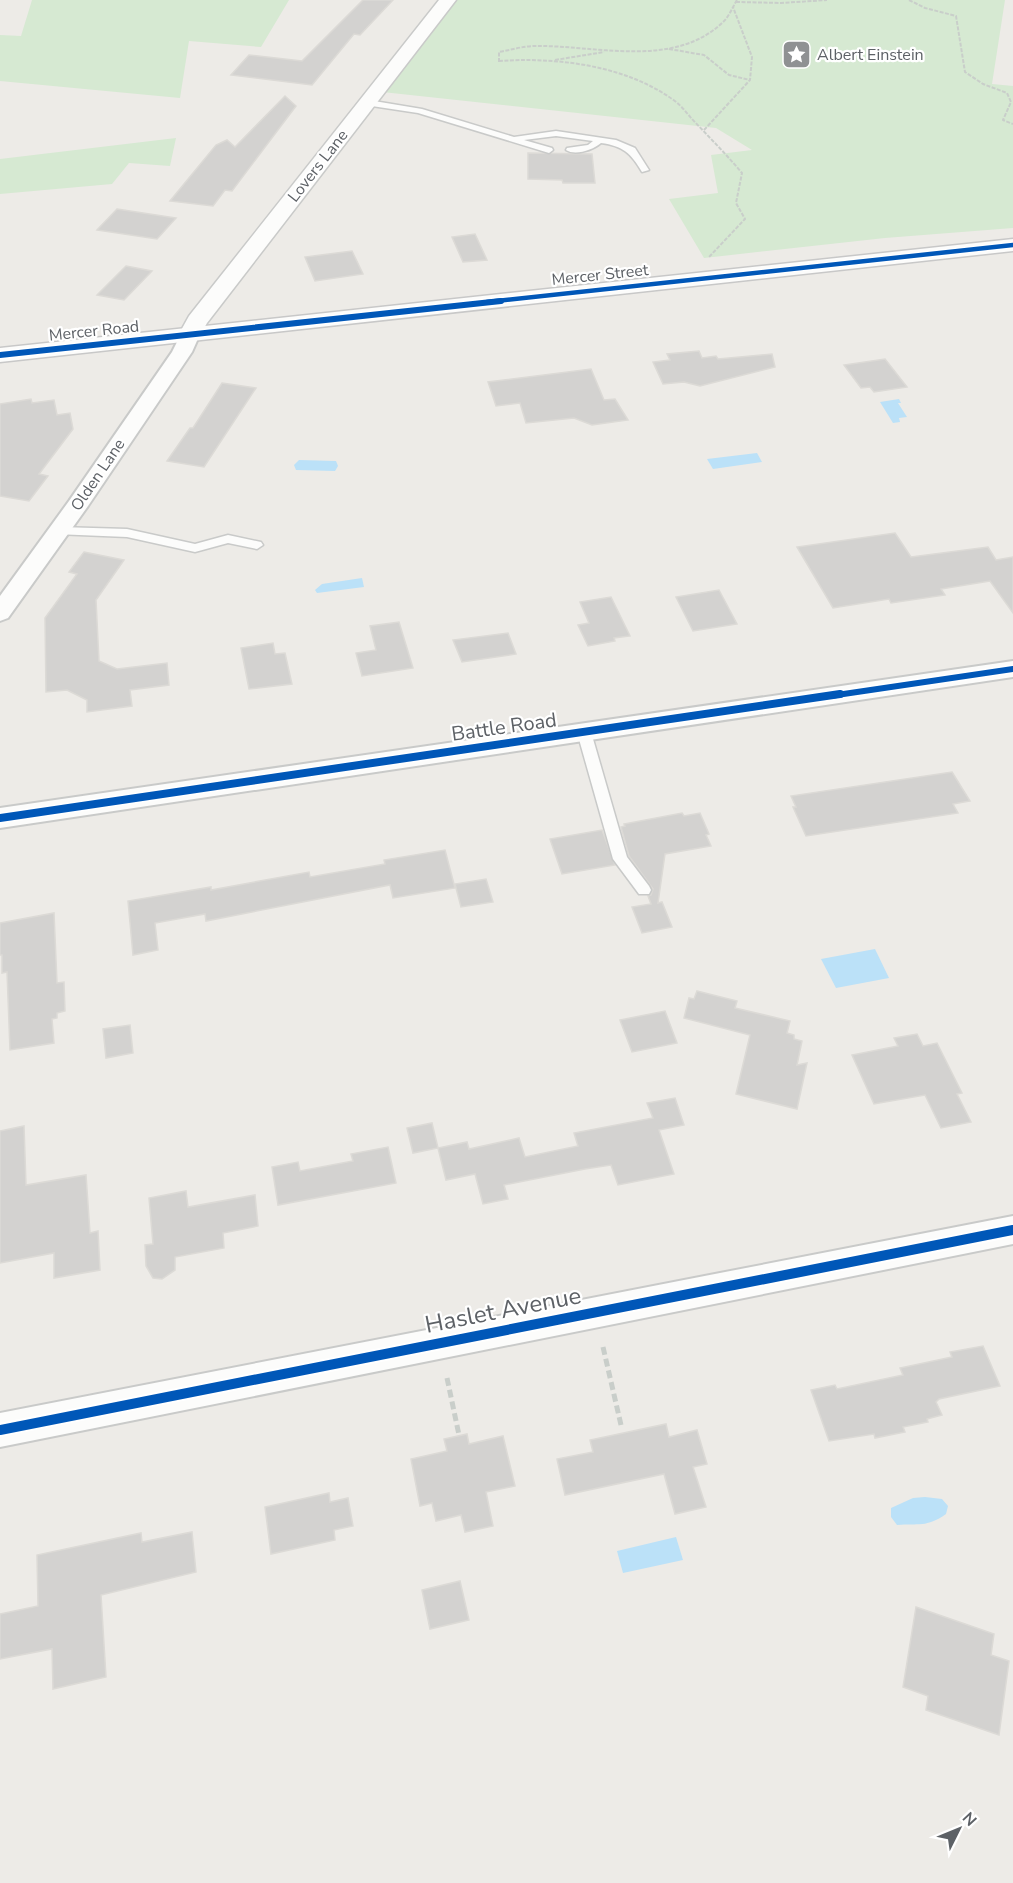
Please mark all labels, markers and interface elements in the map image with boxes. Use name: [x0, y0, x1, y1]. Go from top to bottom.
place icon: Albert Einstein: [780, 39, 812, 71]
place label: Albert Einstein: [817, 44, 924, 66]
street label: Lovers Lane: [283, 125, 353, 207]
street label: Mercer Street: [551, 259, 650, 291]
street label: Mercer Road: [48, 315, 140, 347]
street label: Olden Lane: [66, 435, 130, 515]
street label: Battle Road: [450, 706, 558, 748]
street label: Haslet Avenue: [422, 1279, 584, 1341]
north arrow: [929, 1799, 989, 1859]
text: N: [957, 1808, 981, 1831]

